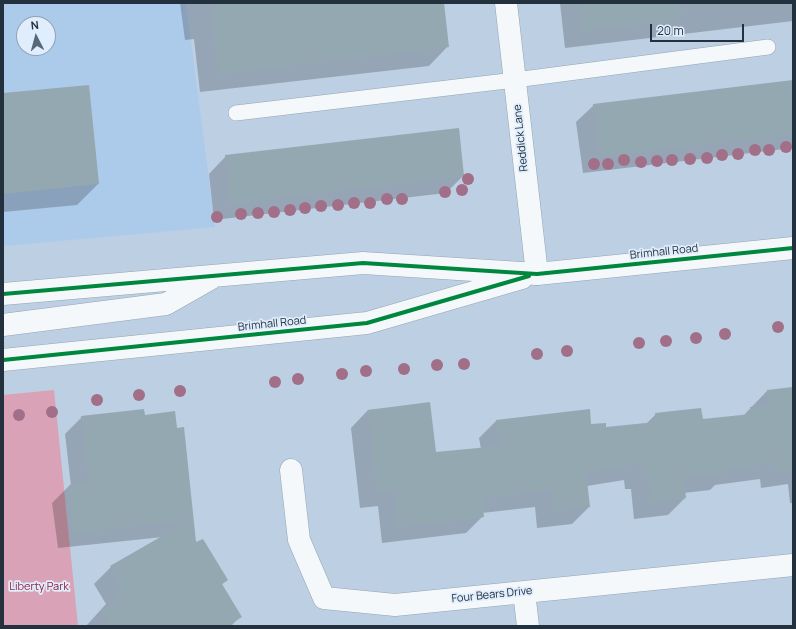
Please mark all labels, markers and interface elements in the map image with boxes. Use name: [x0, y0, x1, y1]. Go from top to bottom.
north arrow: [16, 16, 56, 56]
scale bar: [652, 16, 746, 42]
text: N: [30, 17, 40, 32]
text: 20 m: [657, 22, 684, 39]
street label: Reddick Lane: [511, 104, 531, 172]
street label: Brimhall Road: [629, 242, 699, 262]
street label: Brimhall Road: [237, 314, 307, 334]
park label: Liberty Park: [9, 580, 69, 594]
street label: Four Bears Drive: [451, 584, 533, 606]

